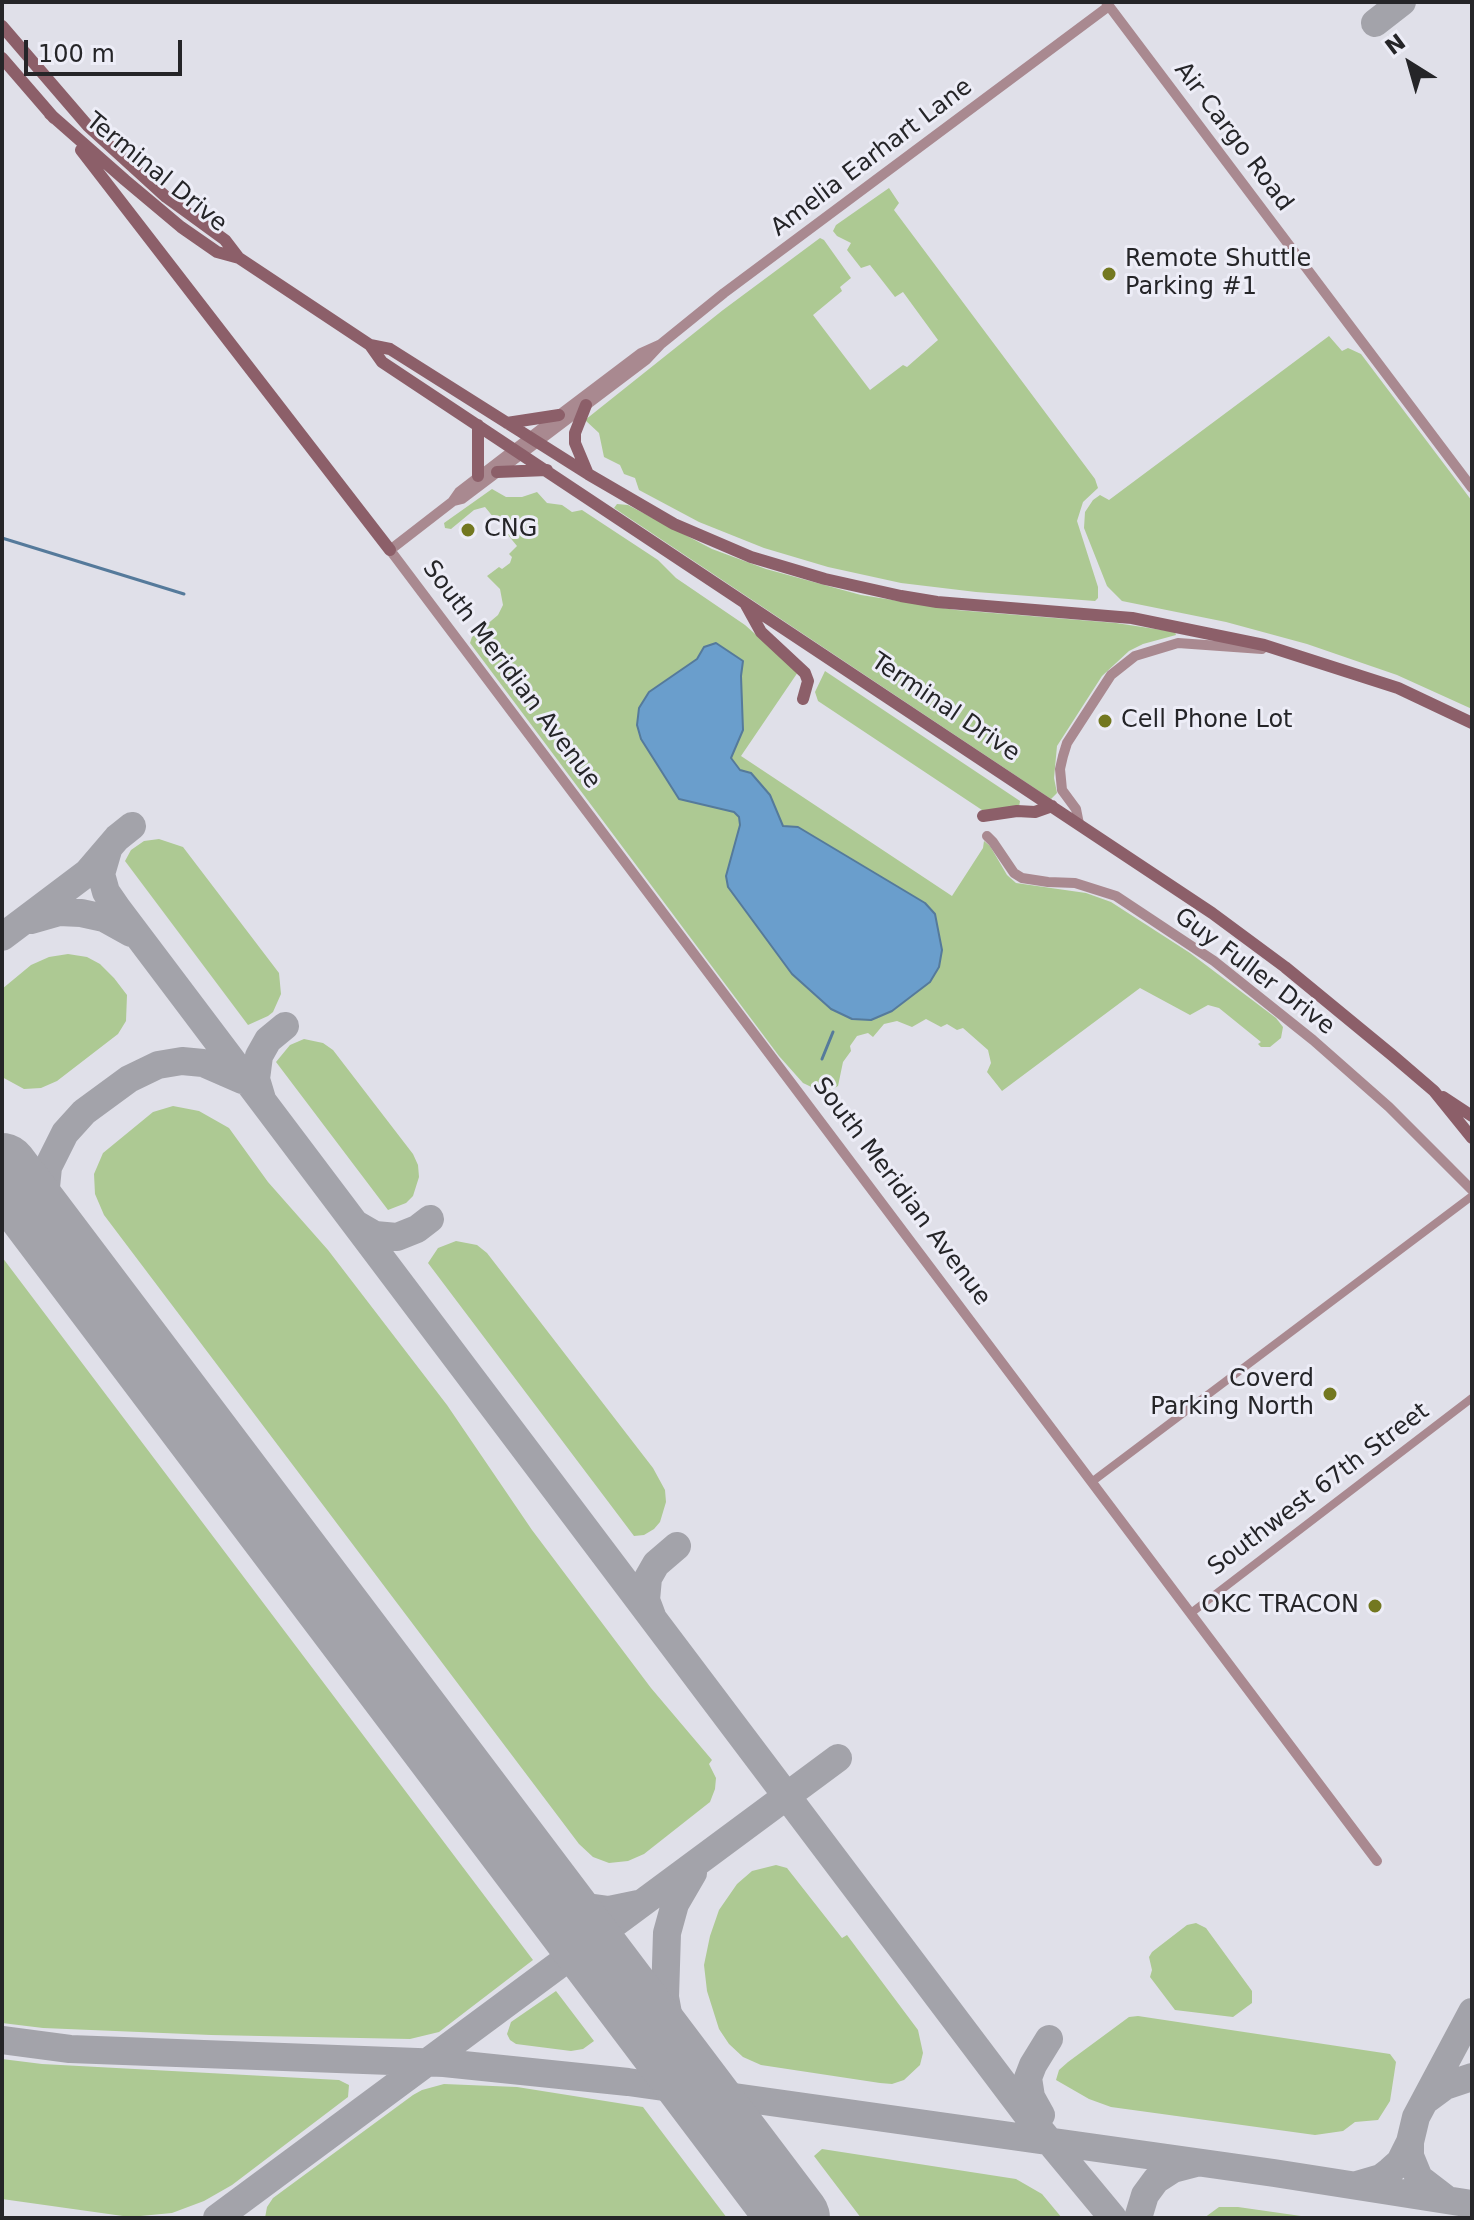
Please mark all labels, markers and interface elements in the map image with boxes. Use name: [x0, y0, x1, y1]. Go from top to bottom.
scale bar: [28, 24, 186, 74]
north arrow: [1370, 24, 1450, 104]
text: N: [1380, 29, 1410, 60]
text: 100 m: [38, 40, 115, 68]
street label: Air Cargo Road: [1168, 57, 1298, 217]
street label: Amelia Earhart Lane: [766, 73, 978, 243]
street label: Terminal Drive: [80, 107, 232, 239]
place label: Remote Shuttle Parking #1: [1125, 246, 1311, 302]
marker: Remote Shuttle Parking #1: [1100, 265, 1118, 283]
place label: CNG: [484, 516, 537, 544]
marker: CNG: [459, 521, 477, 539]
street label: South Meridian Avenue: [416, 555, 606, 795]
street label: Terminal Drive: [865, 648, 1025, 768]
place label: Cell Phone Lot: [1121, 707, 1293, 735]
marker: Cell Phone Lot: [1096, 712, 1114, 730]
street label: Guy Fuller Drive: [1168, 902, 1340, 1042]
street label: South Meridian Avenue: [806, 1072, 996, 1312]
place label: Coverd Parking North: [1150, 1366, 1314, 1422]
marker: Coverd Parking North: [1321, 1385, 1339, 1403]
street label: Southwest 67th Street: [1203, 1397, 1435, 1583]
place label: OKC TRACON: [1201, 1592, 1359, 1620]
marker: OKC TRACON: [1366, 1597, 1384, 1615]

